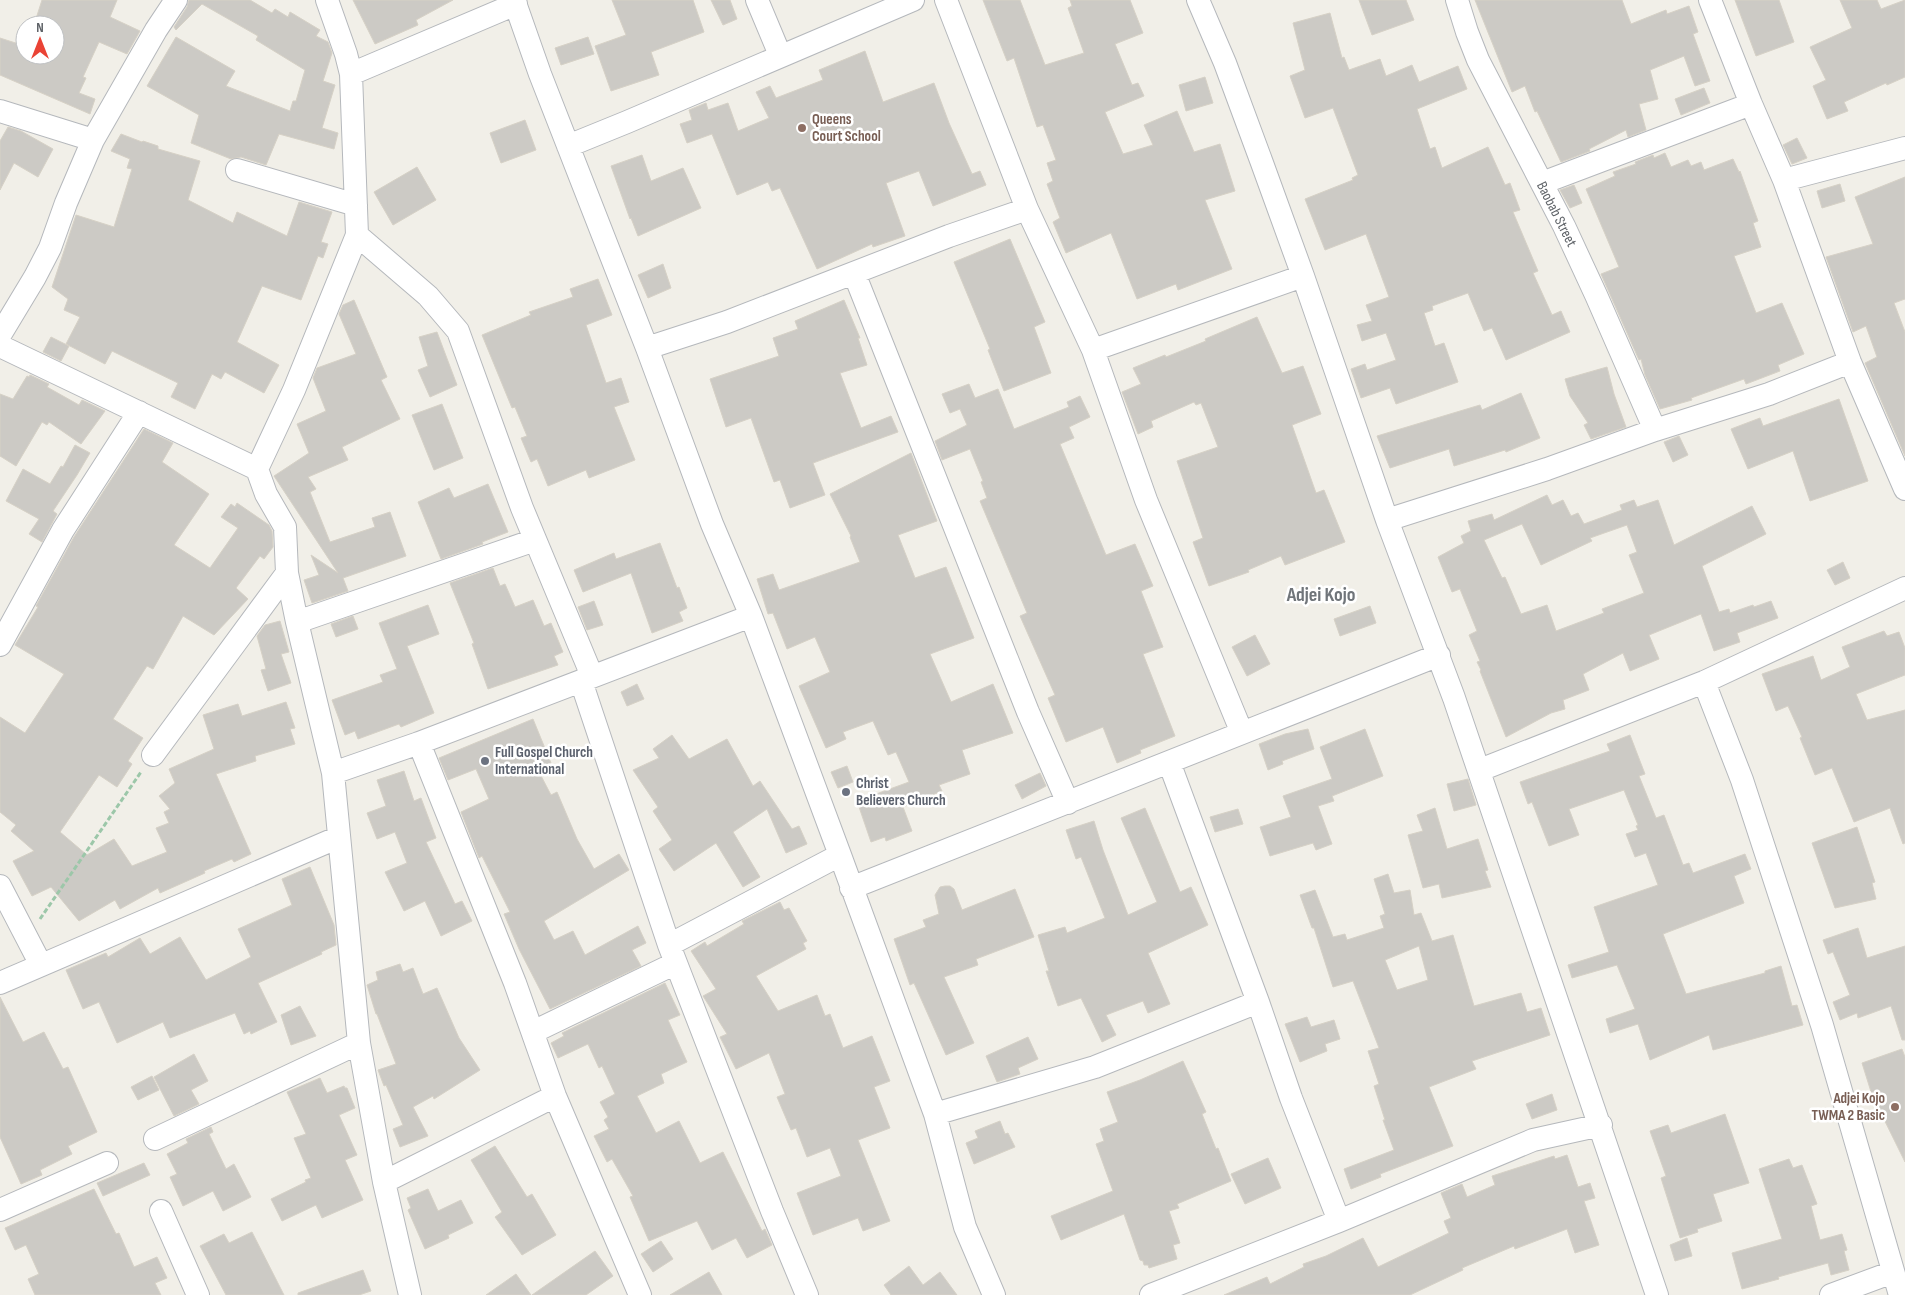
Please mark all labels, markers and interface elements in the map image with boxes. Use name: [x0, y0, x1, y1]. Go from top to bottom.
north arrow: [15, 15, 65, 65]
text: N: [36, 19, 44, 36]
place label: Queens Court School: [812, 110, 881, 146]
marker: Queens Court School: [796, 122, 808, 134]
street label: Baobab Street: [1532, 178, 1581, 251]
district label: Adjei Kojo: [1286, 583, 1355, 607]
place label: Full Gospel Church International: [495, 743, 593, 779]
marker: Full Gospel Church International: [479, 755, 491, 767]
place label: Christ Believers Church: [856, 774, 946, 810]
marker: Christ Believers Church: [840, 786, 852, 798]
place label: Adjei Kojo TWMA 2 Basic: [1812, 1089, 1885, 1125]
marker: Adjei Kojo TWMA 2 Basic: [1889, 1101, 1901, 1113]

